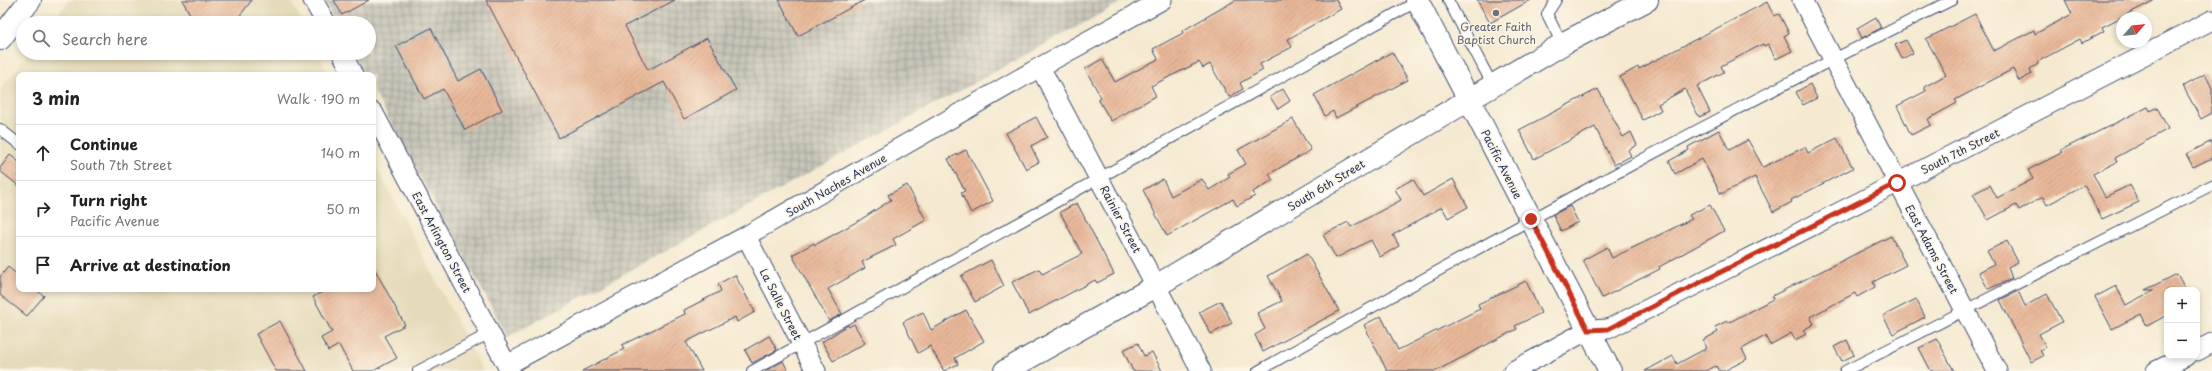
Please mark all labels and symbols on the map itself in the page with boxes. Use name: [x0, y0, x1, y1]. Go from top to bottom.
marker: Greater Faith Baptist Church: [1491, 8, 1501, 18]
north arrow: [2116, 12, 2152, 48]
place label: Greater Faith Baptist Church: [1456, 18, 1536, 48]
street label: South 7th Street: [1918, 124, 2003, 178]
street label: Pacific Avenue: [1477, 126, 1527, 202]
street label: South Naches Avenue: [782, 149, 890, 221]
street label: South 6th Street: [1284, 155, 1368, 215]
route start: [1888, 174, 1906, 192]
street label: Rainier Street: [1096, 182, 1146, 256]
street label: East Arlington Street: [408, 188, 476, 296]
street label: East Adams Street: [1901, 201, 1963, 297]
route end: [1522, 210, 1540, 228]
street label: La Salle Street: [756, 265, 807, 343]

